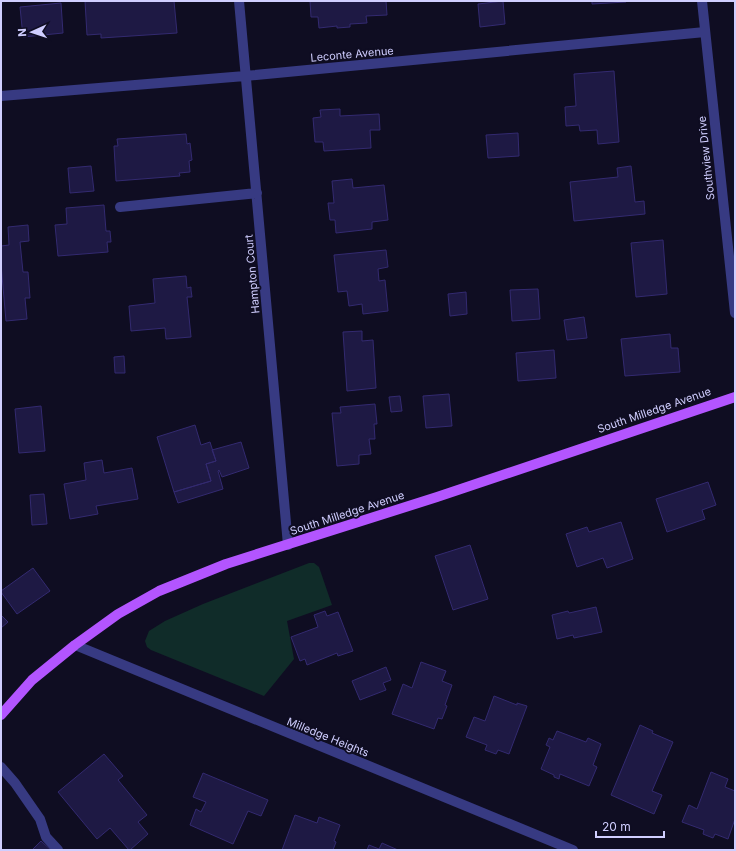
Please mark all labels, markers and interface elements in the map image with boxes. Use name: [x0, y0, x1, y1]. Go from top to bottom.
north arrow: [12, 12, 52, 52]
text: N: [15, 28, 29, 37]
street label: Leconte Avenue: [310, 43, 394, 65]
street label: Southview Drive: [695, 115, 717, 201]
street label: Hampton Court: [242, 233, 262, 314]
street label: South Milledge Avenue: [595, 384, 713, 436]
street label: South Milledge Avenue: [288, 488, 406, 538]
street label: Milledge Heights: [285, 714, 371, 760]
scale bar: [596, 813, 664, 839]
text: 20 m: [602, 819, 631, 834]

